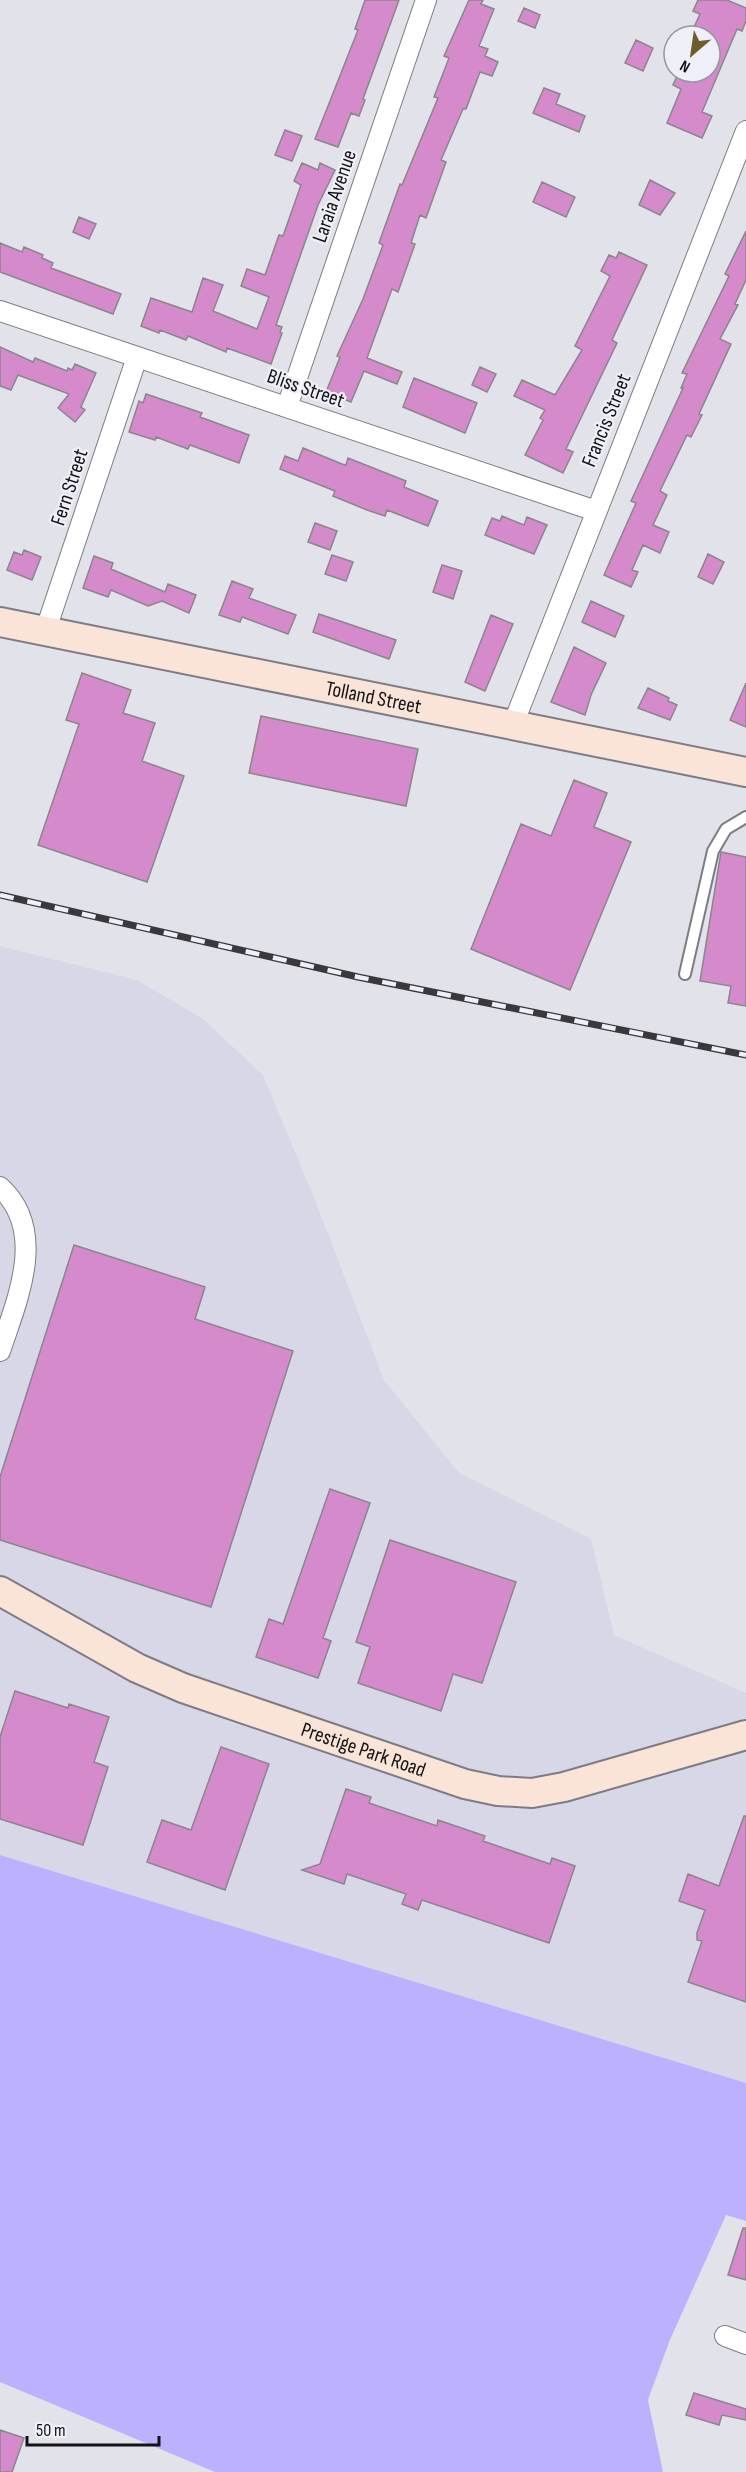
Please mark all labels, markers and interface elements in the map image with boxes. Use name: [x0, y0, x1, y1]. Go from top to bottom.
north arrow: [662, 24, 722, 84]
text: N: [677, 55, 694, 76]
street label: Laraia Avenue: [307, 147, 362, 246]
street label: Bliss Street: [264, 364, 348, 413]
street label: Francis Street: [576, 370, 636, 470]
street label: Fern Street: [45, 446, 94, 528]
street label: Tolland Street: [323, 676, 424, 719]
street label: Prestige Park Road: [298, 1717, 429, 1783]
scale bar: [27, 2409, 159, 2447]
text: 50 m: [36, 2420, 66, 2441]

